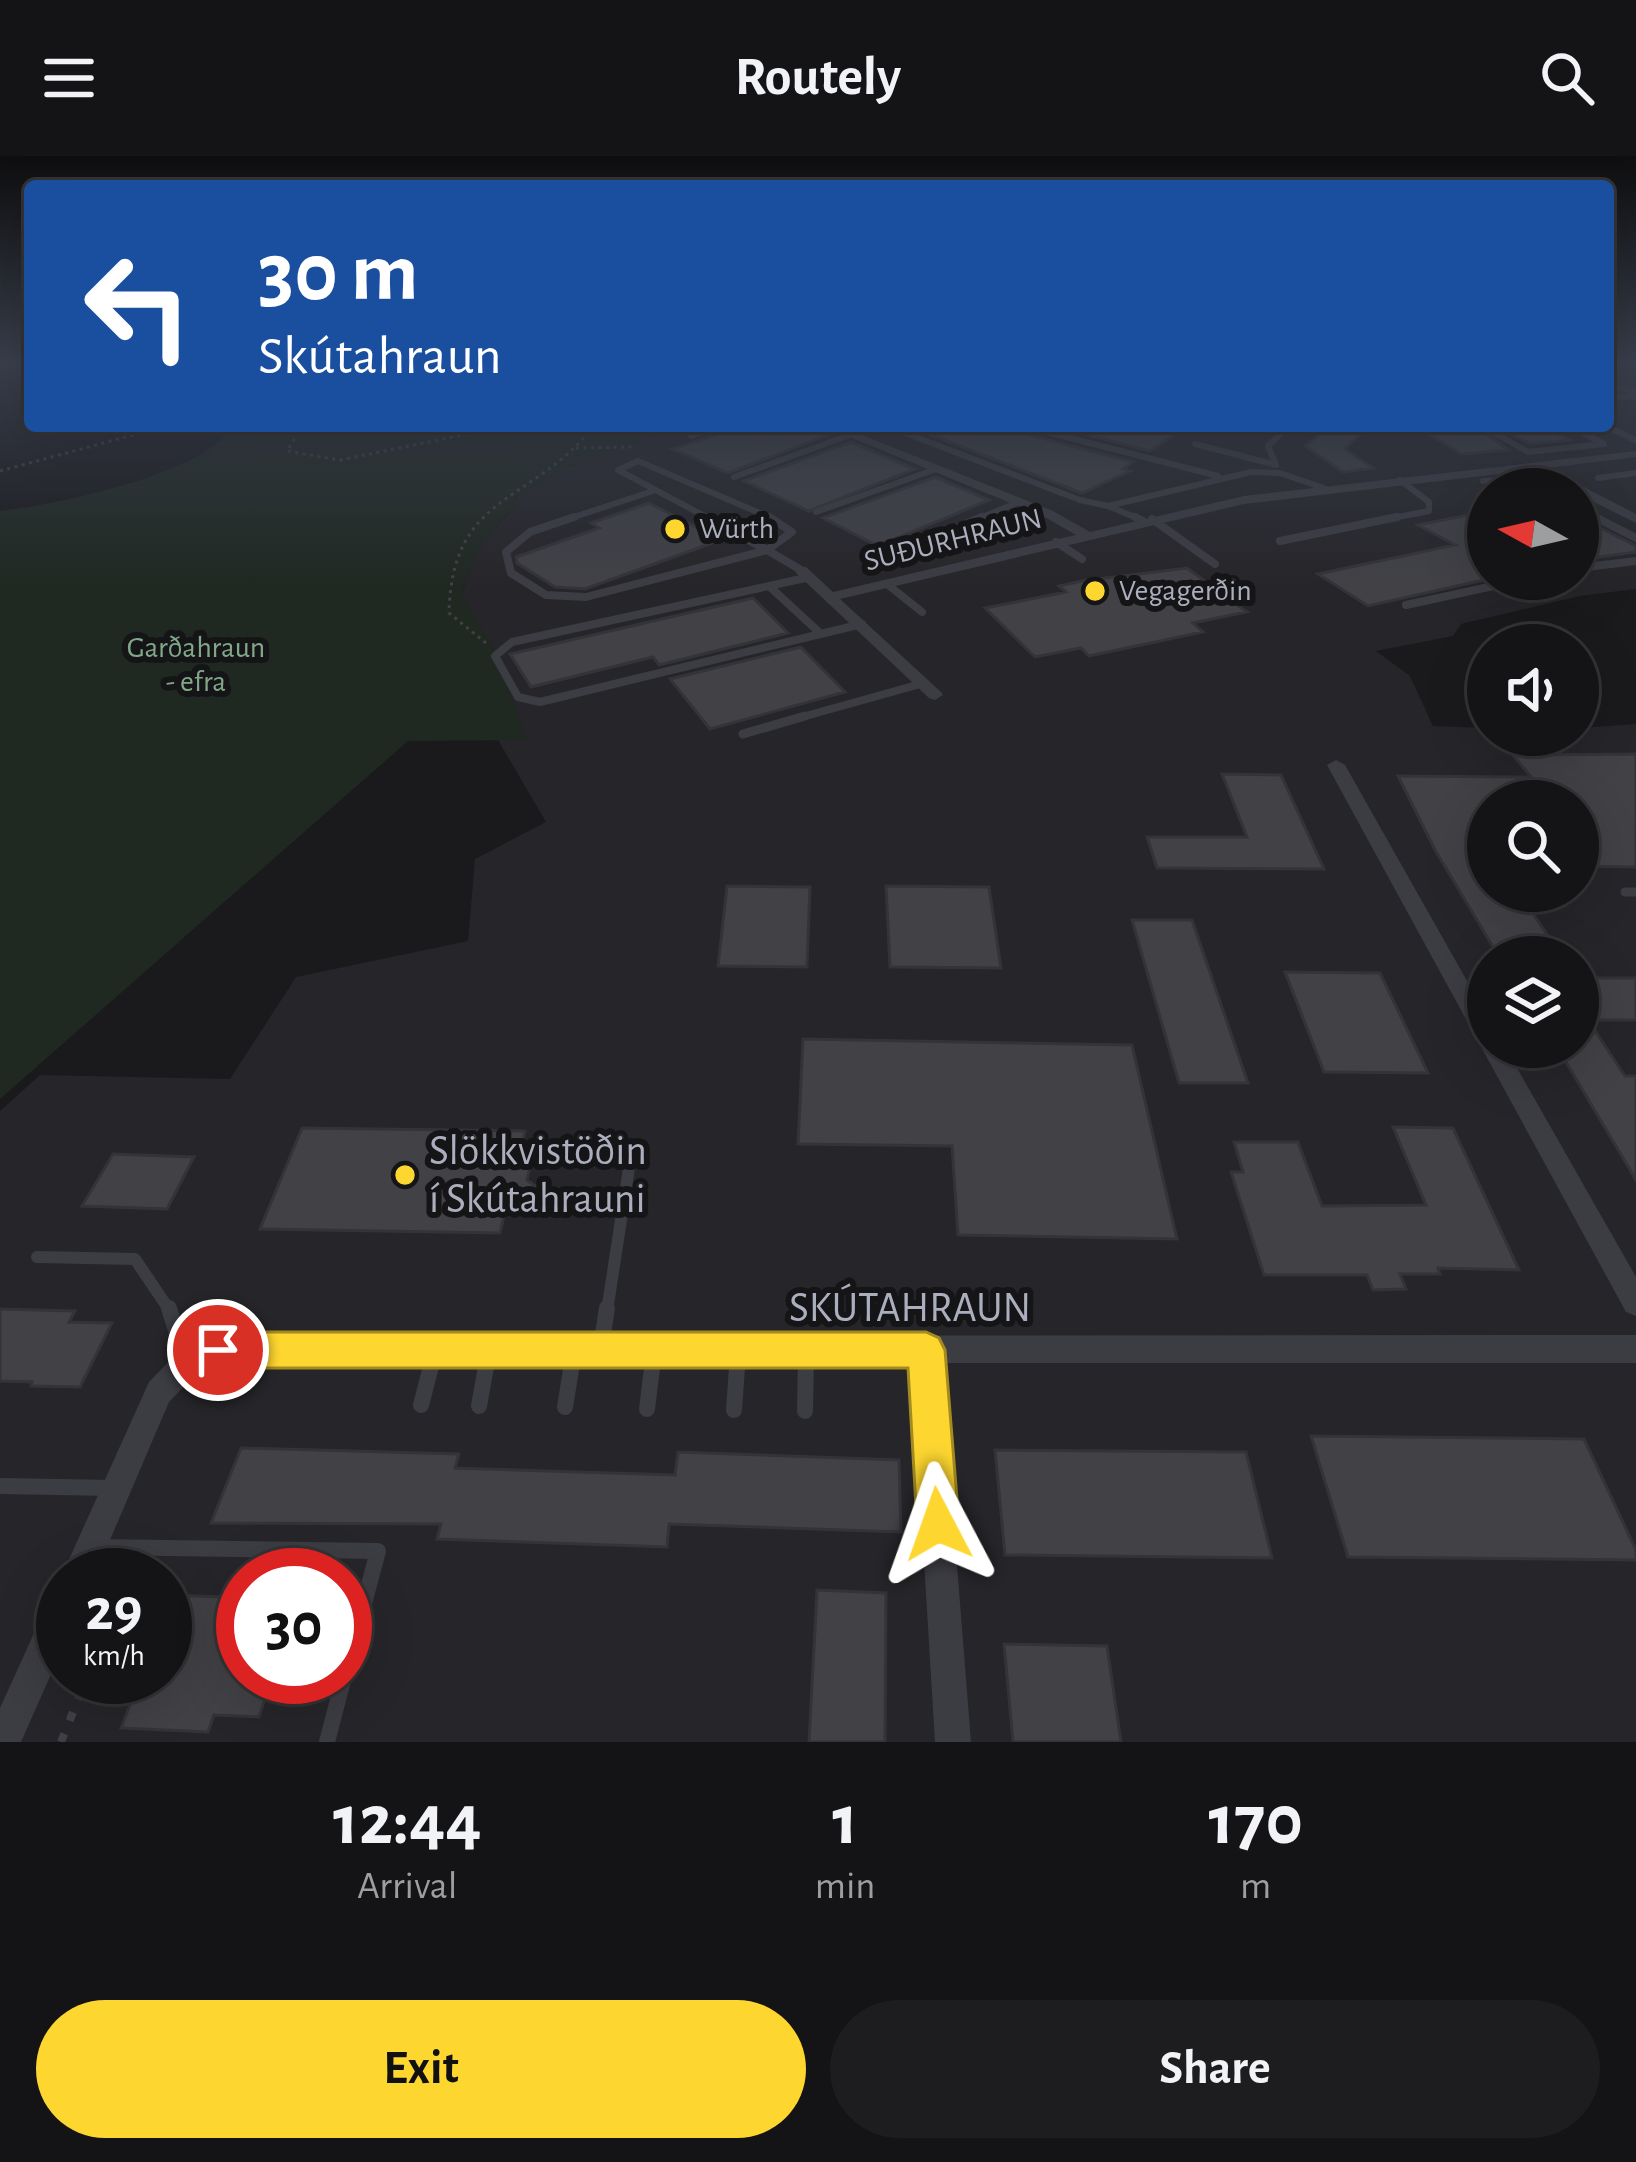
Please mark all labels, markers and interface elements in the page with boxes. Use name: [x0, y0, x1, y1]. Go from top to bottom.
icon: menu: [36, 45, 102, 111]
icon: search: [1534, 45, 1600, 111]
text: Routely: [735, 51, 901, 105]
icon: left: [60, 228, 216, 384]
text: 30 m: [258, 232, 418, 316]
text: Skútahraun: [258, 330, 502, 384]
north arrow: [1467, 468, 1599, 600]
map controls: [1467, 468, 1599, 1068]
street label: SUÐURHRAUN: [861, 503, 1045, 577]
place label: Würth: [699, 514, 774, 544]
marker: Würth: [662, 516, 688, 542]
place label: Vegagerðin: [1119, 576, 1252, 606]
marker: Vegagerðin: [1082, 578, 1108, 604]
button: sound: [1467, 624, 1599, 756]
park label: Garðahraun - efra: [127, 633, 265, 697]
button: search: [1467, 780, 1599, 912]
button: layers: [1467, 936, 1599, 1068]
place label: Slökkvistöðin í Skútahrauni: [429, 1130, 647, 1220]
marker: Slökkvistöðin í Skútahrauni: [392, 1162, 418, 1188]
street label: SKÚTAHRAUN: [789, 1283, 1031, 1329]
pin: [167, 1299, 269, 1401]
icon: arrive: [185, 1317, 251, 1383]
position arrow: [875, 1461, 1001, 1587]
speed limit sign: 30: [216, 1548, 372, 1704]
text: 29: [85, 1581, 143, 1641]
text: km/h: [83, 1641, 145, 1671]
text: 12:44: [333, 1785, 482, 1857]
text: 1: [832, 1785, 858, 1857]
text: 170: [1208, 1785, 1303, 1857]
text: Arrival: [357, 1867, 457, 1906]
text: min: [815, 1867, 875, 1906]
text: m: [1240, 1867, 1271, 1906]
button: Exit: [36, 2000, 806, 2138]
button: Share: [830, 2000, 1600, 2138]

